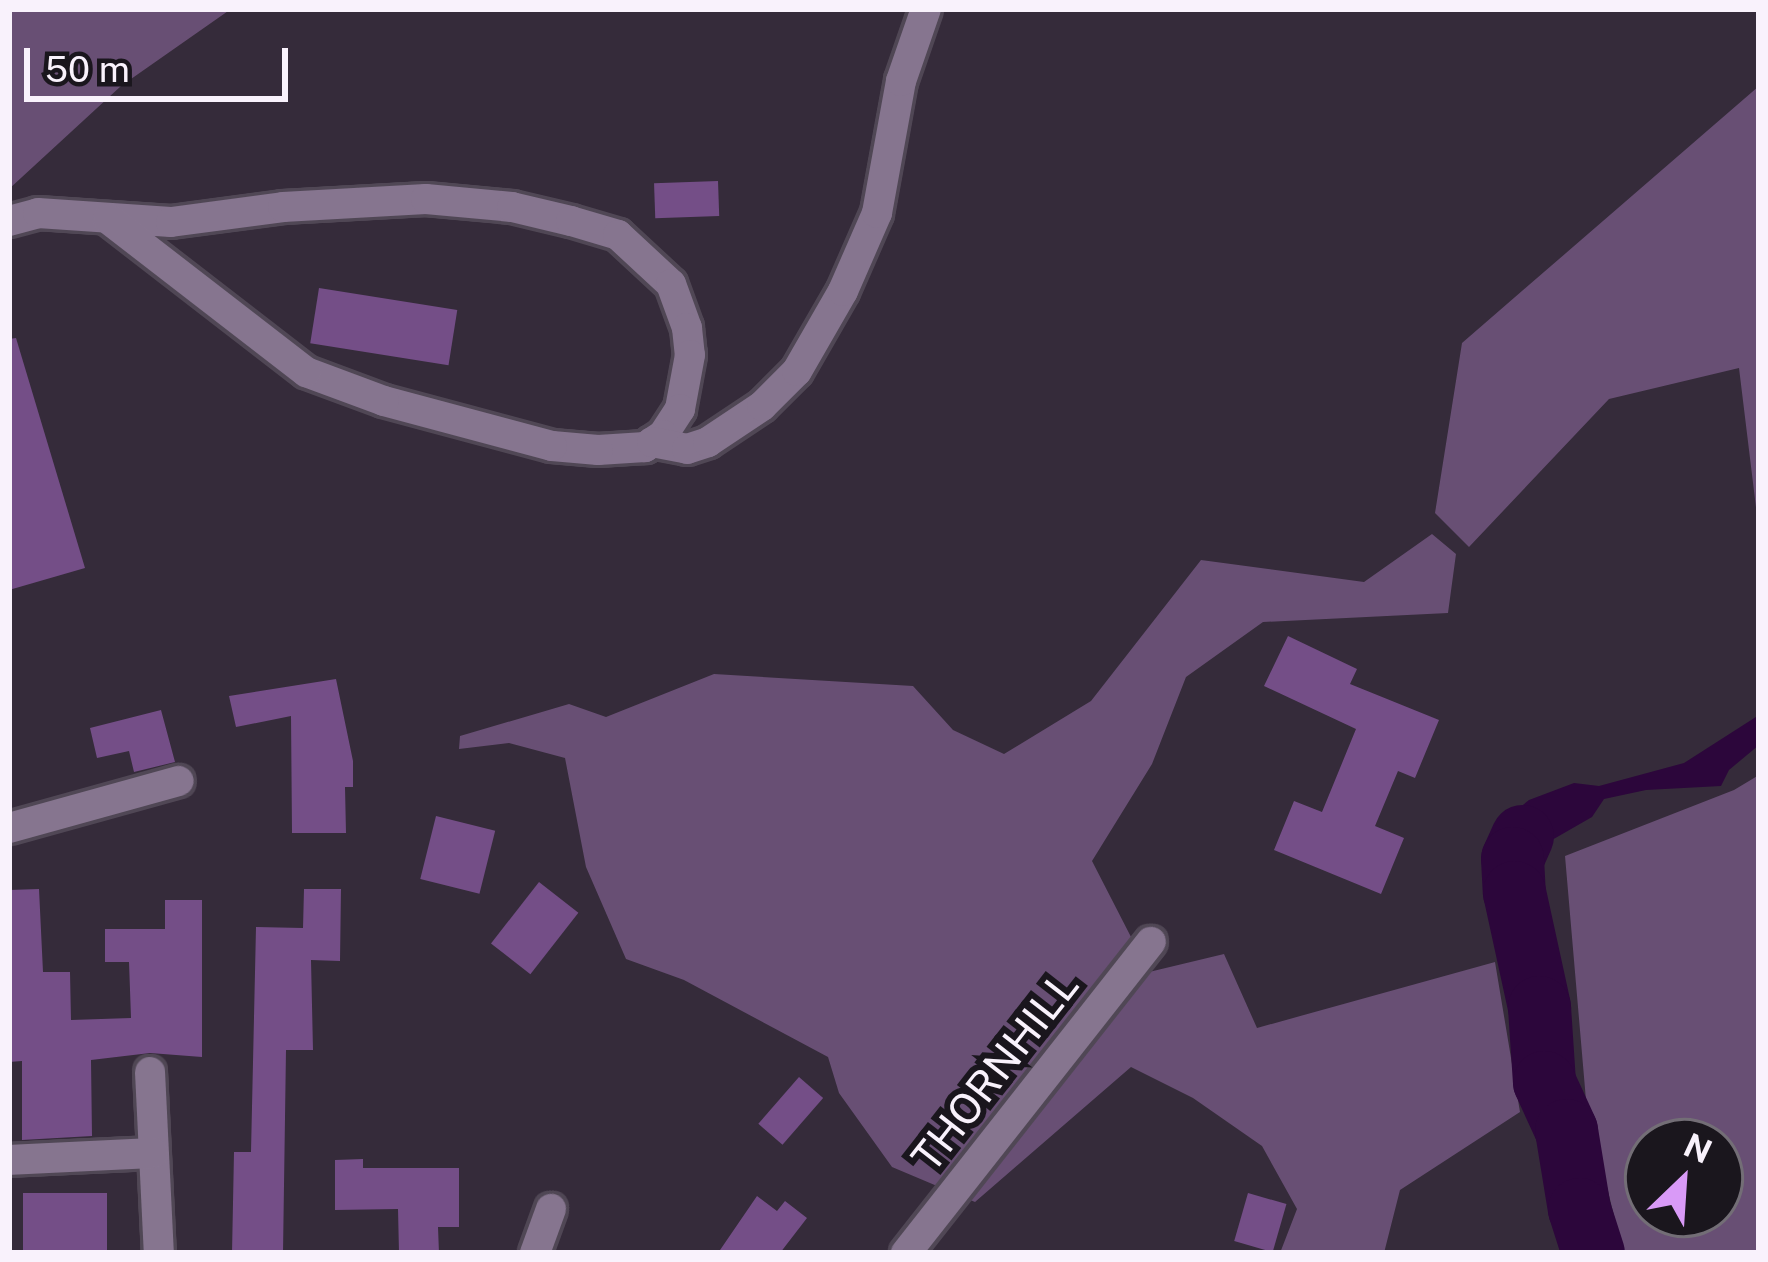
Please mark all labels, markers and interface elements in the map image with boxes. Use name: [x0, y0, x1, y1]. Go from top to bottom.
scale bar: [30, 24, 294, 98]
text: 50 m: [45, 48, 130, 90]
street label: THORNHILL: [901, 961, 1089, 1181]
north arrow: [1624, 1118, 1744, 1238]
text: N: [1678, 1125, 1718, 1171]

